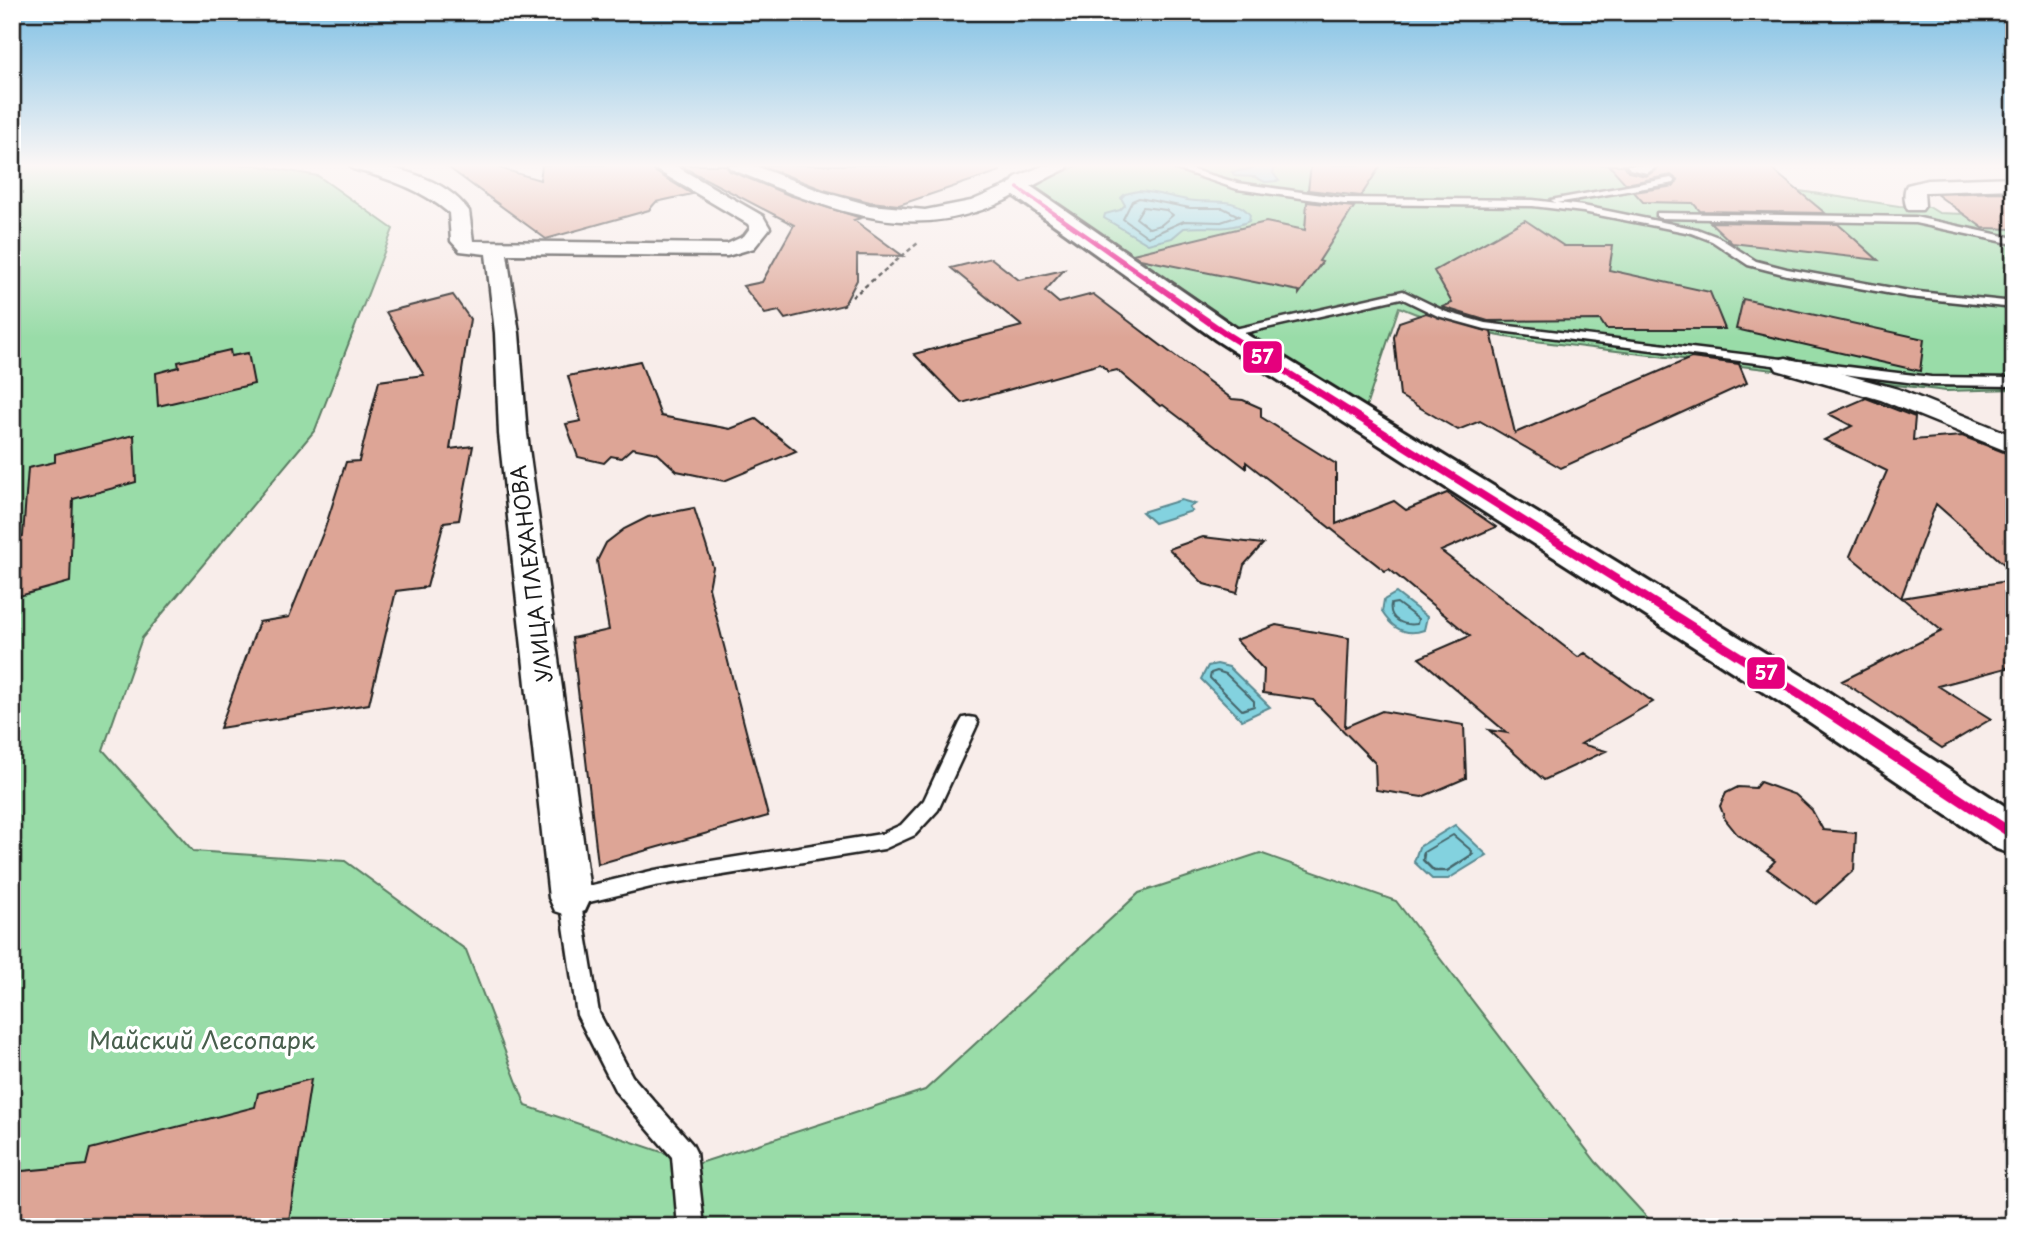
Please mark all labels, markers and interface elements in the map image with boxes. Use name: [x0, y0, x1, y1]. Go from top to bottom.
line badge: 57: [1242, 340, 1283, 374]
text: 57: [1251, 342, 1273, 370]
street label: УЛИЦА ПЛЕХАНОВА: [501, 463, 559, 685]
line badge: 57: [1746, 656, 1786, 690]
text: 57: [1755, 658, 1777, 686]
park label: Майский Лесопарк: [89, 1021, 316, 1057]

